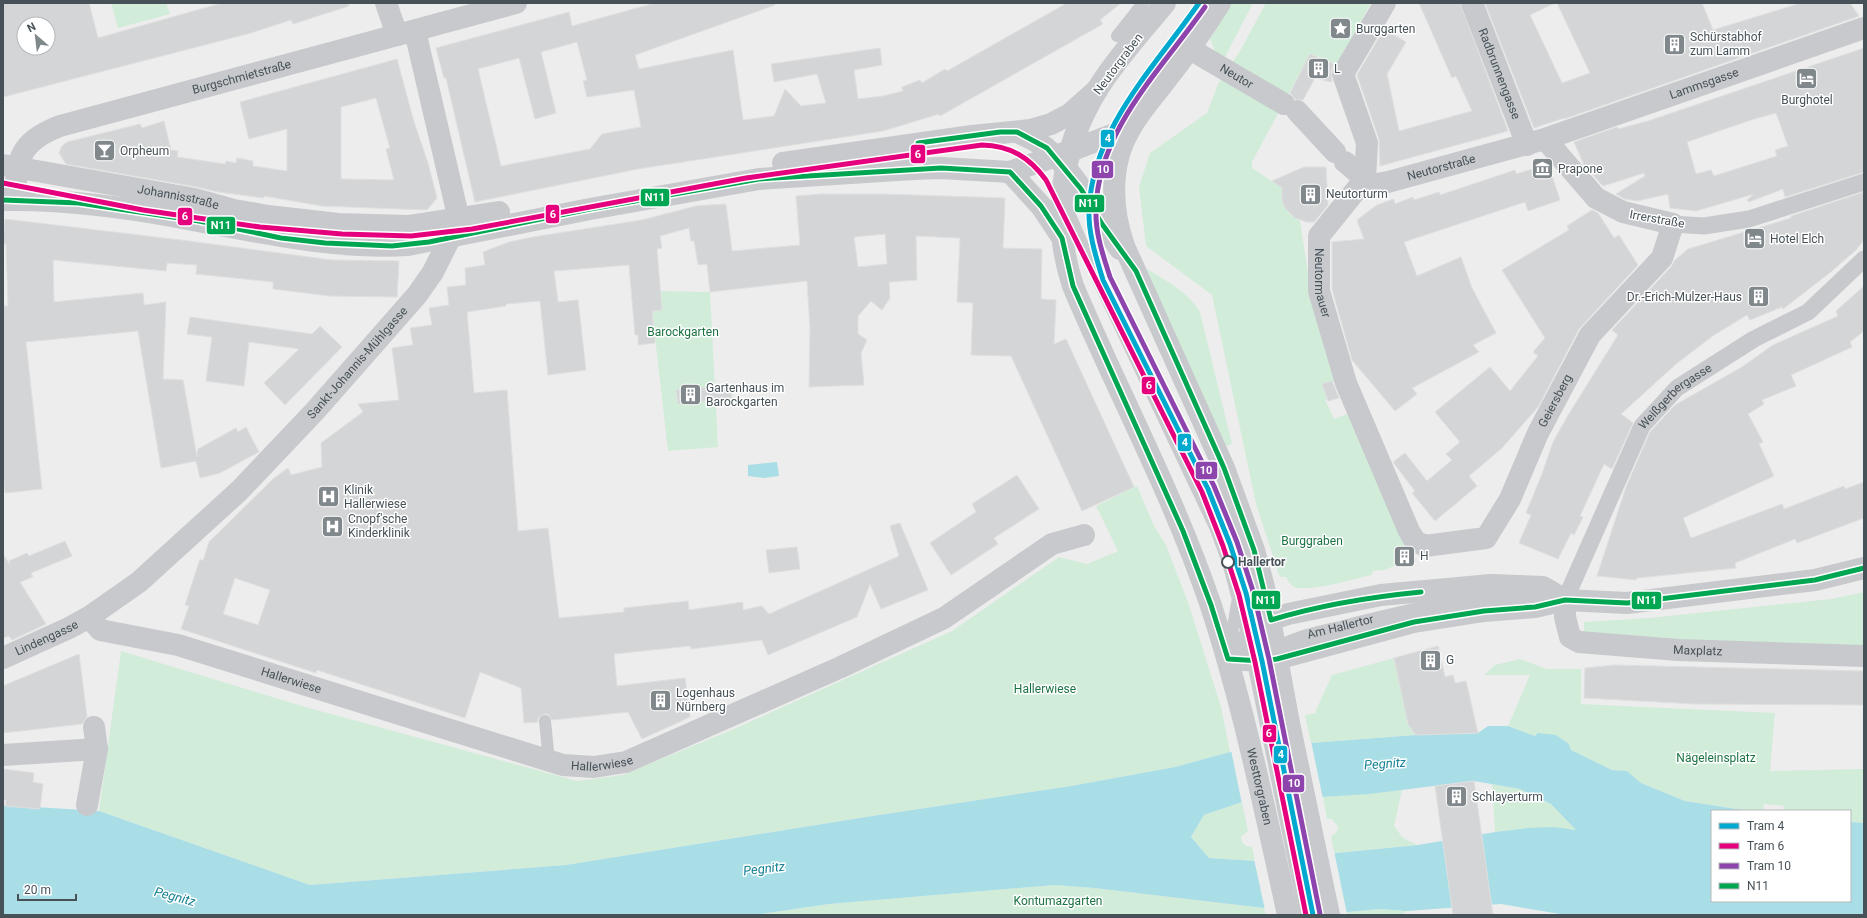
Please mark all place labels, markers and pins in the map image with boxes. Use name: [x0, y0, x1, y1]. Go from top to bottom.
place icon: Burggarten: [1328, 16, 1354, 42]
place label: Burggarten: [1356, 22, 1415, 36]
place label: Schürstabhof zum Lamm: [1690, 30, 1763, 58]
building icon: Schürstabhof zum Lamm: [1661, 31, 1687, 57]
building icon: L: [1306, 56, 1332, 82]
place label: L: [1334, 62, 1341, 76]
hotel icon: Burghotel: [1794, 66, 1820, 92]
place label: Burghotel: [1781, 93, 1833, 107]
bar icon: Orpheum: [91, 138, 117, 164]
place label: Orpheum: [120, 144, 169, 158]
museum icon: Prapone: [1529, 156, 1555, 182]
place label: Prapone: [1558, 162, 1603, 176]
building icon: Neutorturm: [1297, 181, 1323, 207]
place label: Neutorturm: [1326, 187, 1388, 201]
hotel icon: Hotel Elch: [1742, 226, 1768, 252]
place label: Hotel Elch: [1770, 232, 1824, 246]
building icon: Dr.-Erich-Mulzer-Haus: [1745, 284, 1771, 310]
place label: Dr.-Erich-Mulzer-Haus: [1627, 290, 1742, 304]
place label: Gartenhaus im Barockgarten: [706, 381, 784, 409]
building icon: Gartenhaus im Barockgarten: [677, 382, 703, 408]
place label: Klinik Hallerwiese: [344, 483, 406, 511]
hospital icon: Klinik Hallerwiese: [315, 484, 341, 510]
place label: Cnopf'sche Kinderklinik: [348, 512, 411, 540]
hospital icon: Cnopf'sche Kinderklinik: [320, 513, 346, 539]
building icon: H: [1392, 543, 1418, 569]
place label: H: [1420, 549, 1429, 563]
marker: Hallertor: [1221, 555, 1235, 569]
place label: Hallertor: [1238, 555, 1286, 569]
building icon: G: [1417, 647, 1443, 673]
place label: G: [1446, 653, 1454, 667]
place label: Logenhaus Nürnberg: [676, 686, 735, 714]
building icon: Logenhaus Nürnberg: [647, 687, 673, 713]
building icon: Schlayerturm: [1443, 784, 1469, 810]
place label: Schlayerturm: [1472, 790, 1543, 804]

